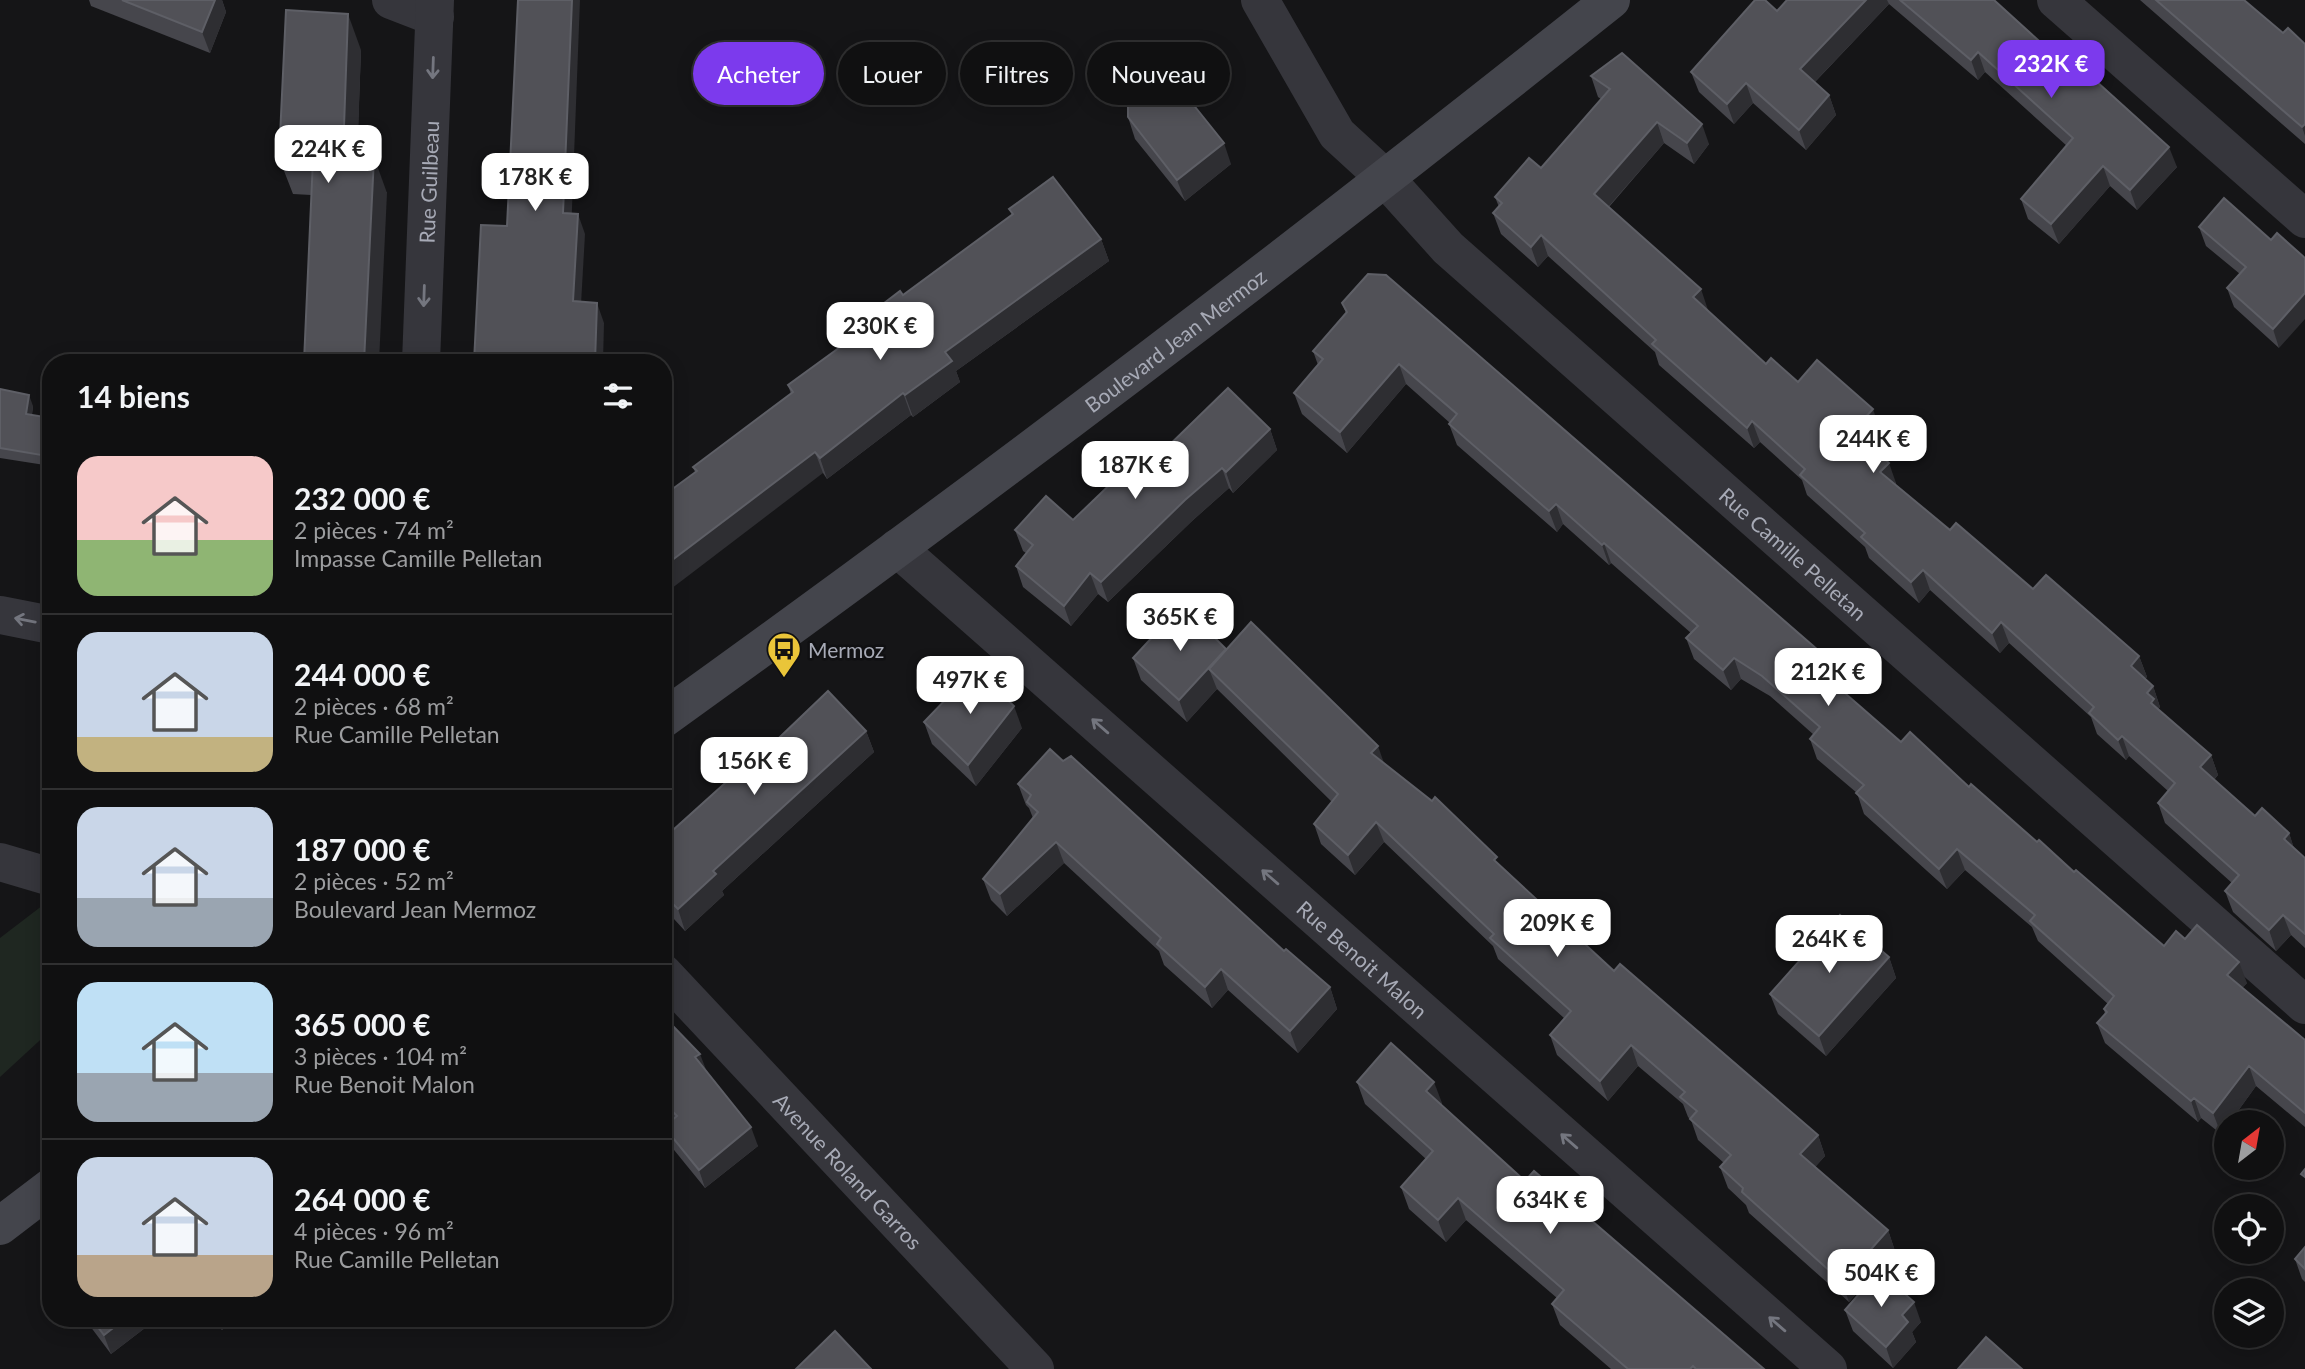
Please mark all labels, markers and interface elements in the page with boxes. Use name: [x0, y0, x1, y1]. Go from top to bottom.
pin: 232K €: [1994, 41, 2108, 100]
chip: Acheter: [693, 42, 824, 105]
chip: Louer: [838, 42, 946, 105]
chip: Filtres: [960, 42, 1073, 105]
chip: Nouveau: [1087, 42, 1230, 105]
text: 232K €: [2014, 49, 2088, 77]
one-way arrow: [426, 56, 439, 79]
street label: Rue Guilbeau: [413, 120, 443, 244]
pin: 224K €: [271, 125, 385, 185]
text: 224K €: [291, 134, 365, 162]
pin: 178K €: [478, 154, 592, 213]
text: 178K €: [498, 162, 572, 190]
street label: Boulevard Jean Mermoz: [1079, 263, 1270, 417]
one-way arrow: [417, 284, 430, 307]
pin: 230K €: [823, 302, 937, 362]
text: 230K €: [843, 311, 917, 339]
icon: filters: [599, 377, 637, 415]
text: 14 biens: [77, 378, 190, 414]
pin: 244K €: [1816, 416, 1930, 475]
text: 244K €: [1836, 424, 1910, 452]
pin: 187K €: [1078, 442, 1192, 501]
text: 187K €: [1098, 450, 1172, 478]
text: 232 000 €: [294, 480, 430, 516]
street label: Rue Camille Pelletan: [1715, 482, 1872, 625]
icon: home: [133, 484, 217, 568]
text: 2 pièces · 74 m²: [294, 516, 454, 544]
text: Impasse Camille Pelletan: [294, 544, 542, 572]
pin: 365K €: [1123, 594, 1237, 653]
text: 365K €: [1143, 602, 1217, 630]
one-way arrow: [14, 612, 37, 626]
bus stop icon: Mermoz: [765, 630, 803, 679]
place label: Mermoz: [808, 637, 884, 662]
pin: 212K €: [1771, 648, 1885, 708]
text: 244 000 €: [294, 656, 430, 692]
pin: 497K €: [913, 656, 1027, 716]
text: 212K €: [1791, 657, 1865, 685]
icon: home: [133, 660, 217, 744]
text: 497K €: [933, 665, 1007, 693]
text: 2 pièces · 68 m²: [294, 692, 454, 720]
one-way arrow: [1091, 718, 1109, 734]
text: Rue Camille Pelletan: [294, 720, 500, 748]
pin: 156K €: [697, 738, 811, 797]
text: 156K €: [717, 746, 791, 774]
text: 187 000 €: [294, 831, 430, 867]
icon: home: [133, 835, 217, 919]
text: 2 pièces · 52 m²: [294, 867, 454, 895]
one-way arrow: [1261, 869, 1279, 885]
text: Boulevard Jean Mermoz: [294, 895, 536, 923]
street label: Rue Benoit Malon: [1293, 895, 1433, 1023]
pin: 209K €: [1500, 900, 1614, 959]
text: 209K €: [1520, 908, 1594, 936]
pin: 264K €: [1772, 916, 1886, 975]
text: 264K €: [1792, 924, 1866, 952]
text: 365 000 €: [294, 1006, 430, 1042]
icon: home: [133, 1010, 217, 1094]
text: 3 pièces · 104 m²: [294, 1042, 467, 1070]
text: Rue Benoit Malon: [294, 1070, 475, 1098]
street label: Avenue Roland Garros: [769, 1087, 928, 1254]
north arrow: [2214, 1110, 2284, 1180]
map controls: [2214, 1110, 2284, 1348]
one-way arrow: [1561, 1133, 1579, 1149]
pin: 634K €: [1493, 1176, 1607, 1236]
text: 264 000 €: [294, 1181, 430, 1217]
icon: home: [133, 1185, 217, 1269]
text: 634K €: [1513, 1185, 1587, 1213]
button: locate: [2214, 1194, 2284, 1264]
text: 4 pièces · 96 m²: [294, 1217, 454, 1245]
text: Rue Camille Pelletan: [294, 1245, 500, 1273]
pin: 504K €: [1824, 1250, 1938, 1309]
text: 504K €: [1844, 1258, 1918, 1286]
button: layers: [2214, 1278, 2284, 1348]
one-way arrow: [1768, 1316, 1786, 1332]

